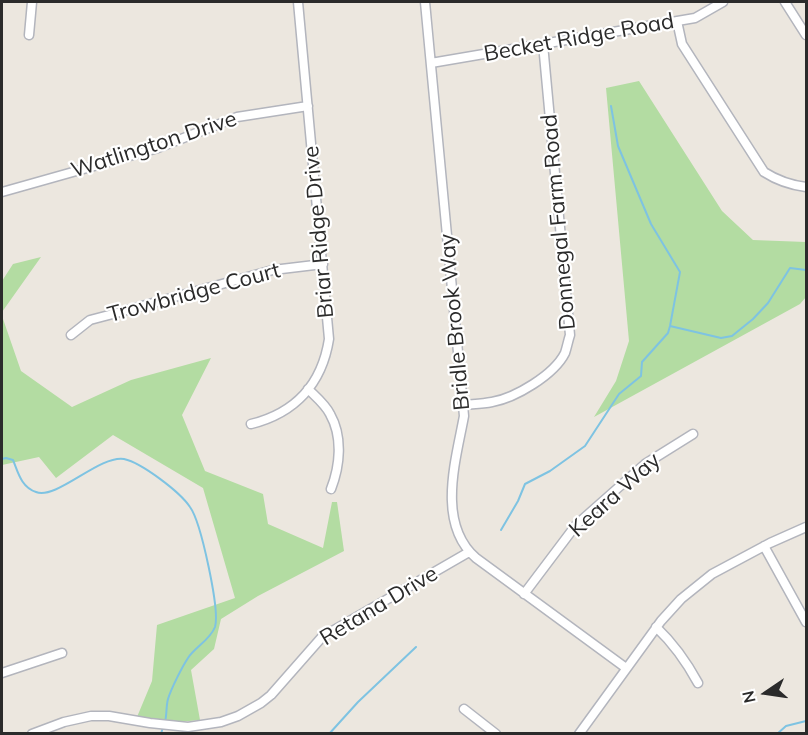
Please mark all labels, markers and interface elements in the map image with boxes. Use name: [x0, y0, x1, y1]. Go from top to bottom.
street label: Becket Ridge Road: [482, 8, 676, 68]
street label: Watlington Drive: [68, 106, 240, 184]
street label: Donnegal Farm Road: [536, 113, 582, 331]
street label: Briar Ridge Drive: [298, 145, 340, 319]
street label: Bridle Brook Way: [434, 233, 476, 411]
street label: Trowbridge Court: [105, 257, 283, 329]
street label: Keara Way: [564, 447, 666, 543]
street label: Retana Drive: [315, 560, 443, 652]
north arrow: [736, 663, 796, 723]
text: N: [737, 689, 760, 705]

